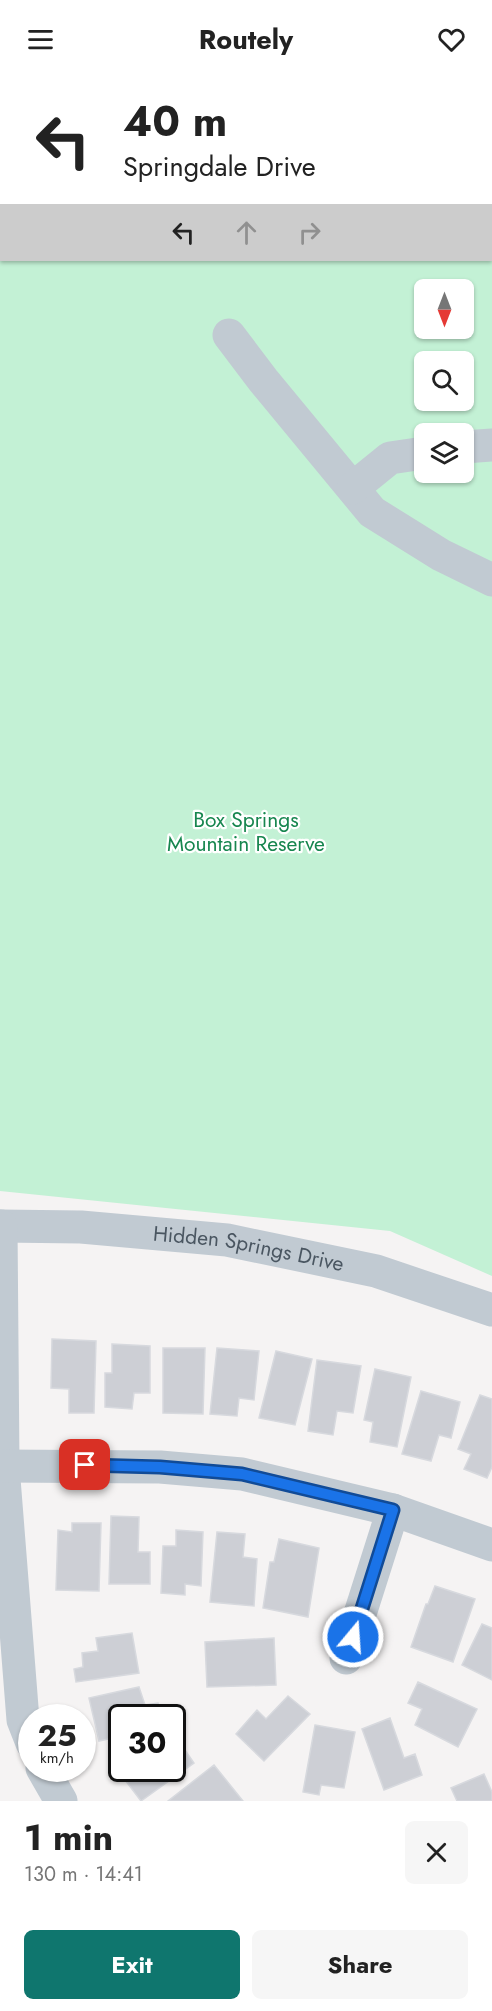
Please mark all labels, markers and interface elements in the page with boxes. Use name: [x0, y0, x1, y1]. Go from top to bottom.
text: Routely: [199, 20, 293, 59]
icon: menu: [24, 23, 57, 56]
icon: heart: [435, 23, 468, 56]
text: 40 m: [123, 91, 227, 152]
icon: left: [24, 102, 102, 180]
text: Springdale Drive: [123, 147, 316, 186]
icon: left: [167, 216, 200, 249]
icon: ahead: [230, 216, 263, 249]
icon: right: [293, 216, 326, 249]
north arrow: [414, 279, 474, 339]
map controls: [414, 279, 474, 483]
button: search: [414, 351, 474, 411]
button: layers: [414, 423, 474, 483]
park label: Box Springs Mountain Reserve: [167, 805, 325, 859]
street label: Hidden Springs Drive: [152, 1218, 347, 1279]
pin: [59, 1439, 110, 1490]
icon: arrive: [68, 1448, 101, 1481]
position arrow: [321, 1605, 385, 1669]
speed limit sign: 30: [108, 1704, 186, 1782]
text: 25: [37, 1714, 77, 1757]
text: km/h: [40, 1747, 74, 1769]
text: 1 min: [24, 1811, 113, 1863]
button: close: [405, 1821, 468, 1884]
text: 130 m · 14:41: [24, 1860, 143, 1889]
button: Exit: [24, 1930, 240, 1999]
button: Share: [252, 1930, 468, 1999]

